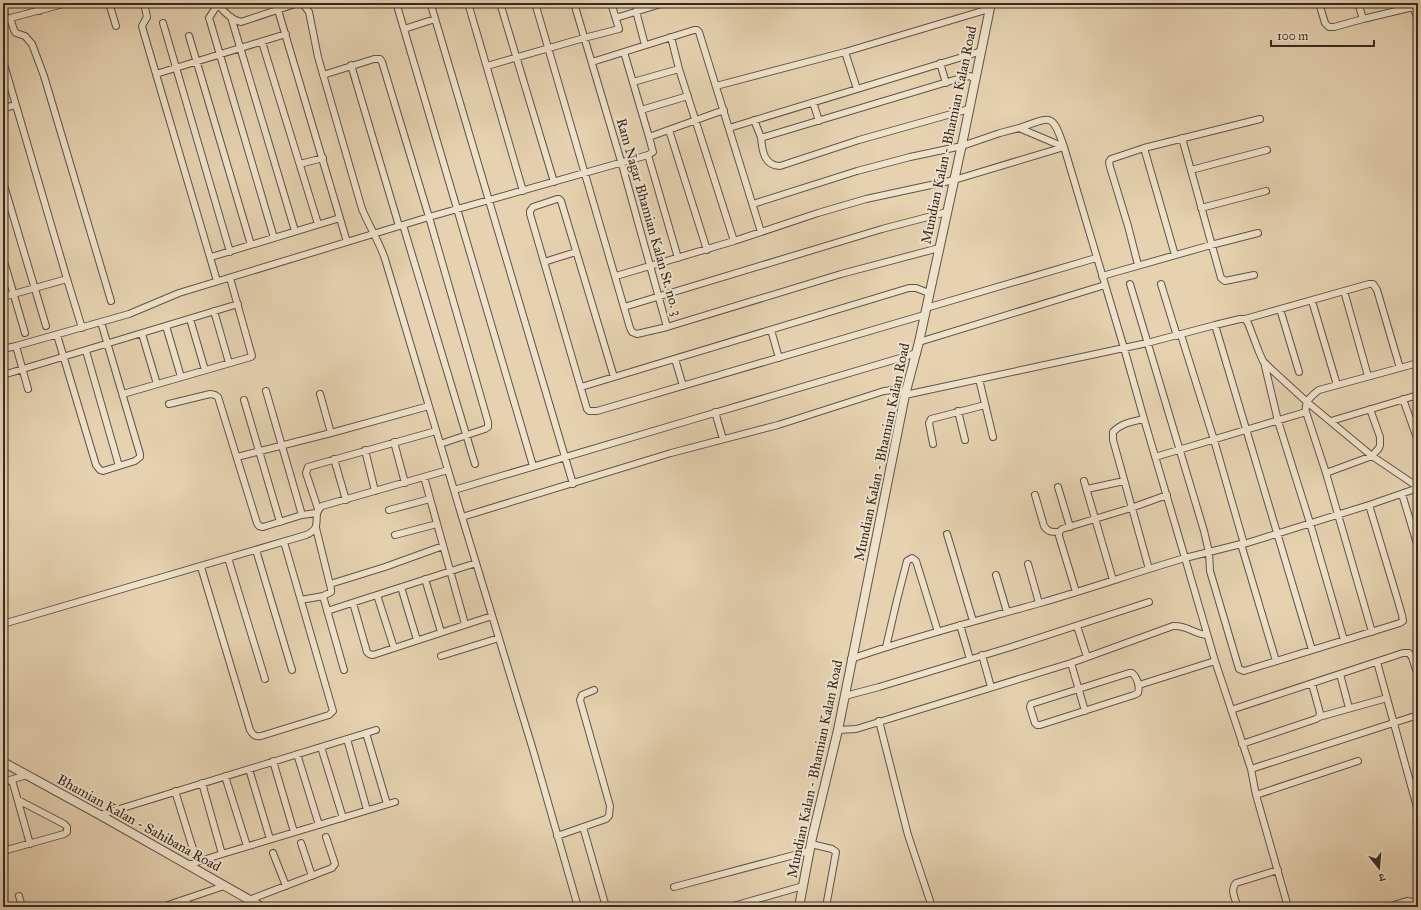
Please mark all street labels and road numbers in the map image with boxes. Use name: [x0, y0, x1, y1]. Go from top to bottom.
street label: Mundian Kalan - Bhamian Kalan Road: [918, 24, 980, 246]
street label: Ram Nagar Bhamian Kalan St. no. 3: [613, 116, 685, 318]
street label: Mundian Kalan - Bhamian Kalan Road: [851, 341, 913, 563]
street label: Mundian Kalan - Bhamian Kalan Road: [784, 658, 846, 880]
street label: Bhamian Kalan - Sahibana Road: [54, 771, 224, 875]

